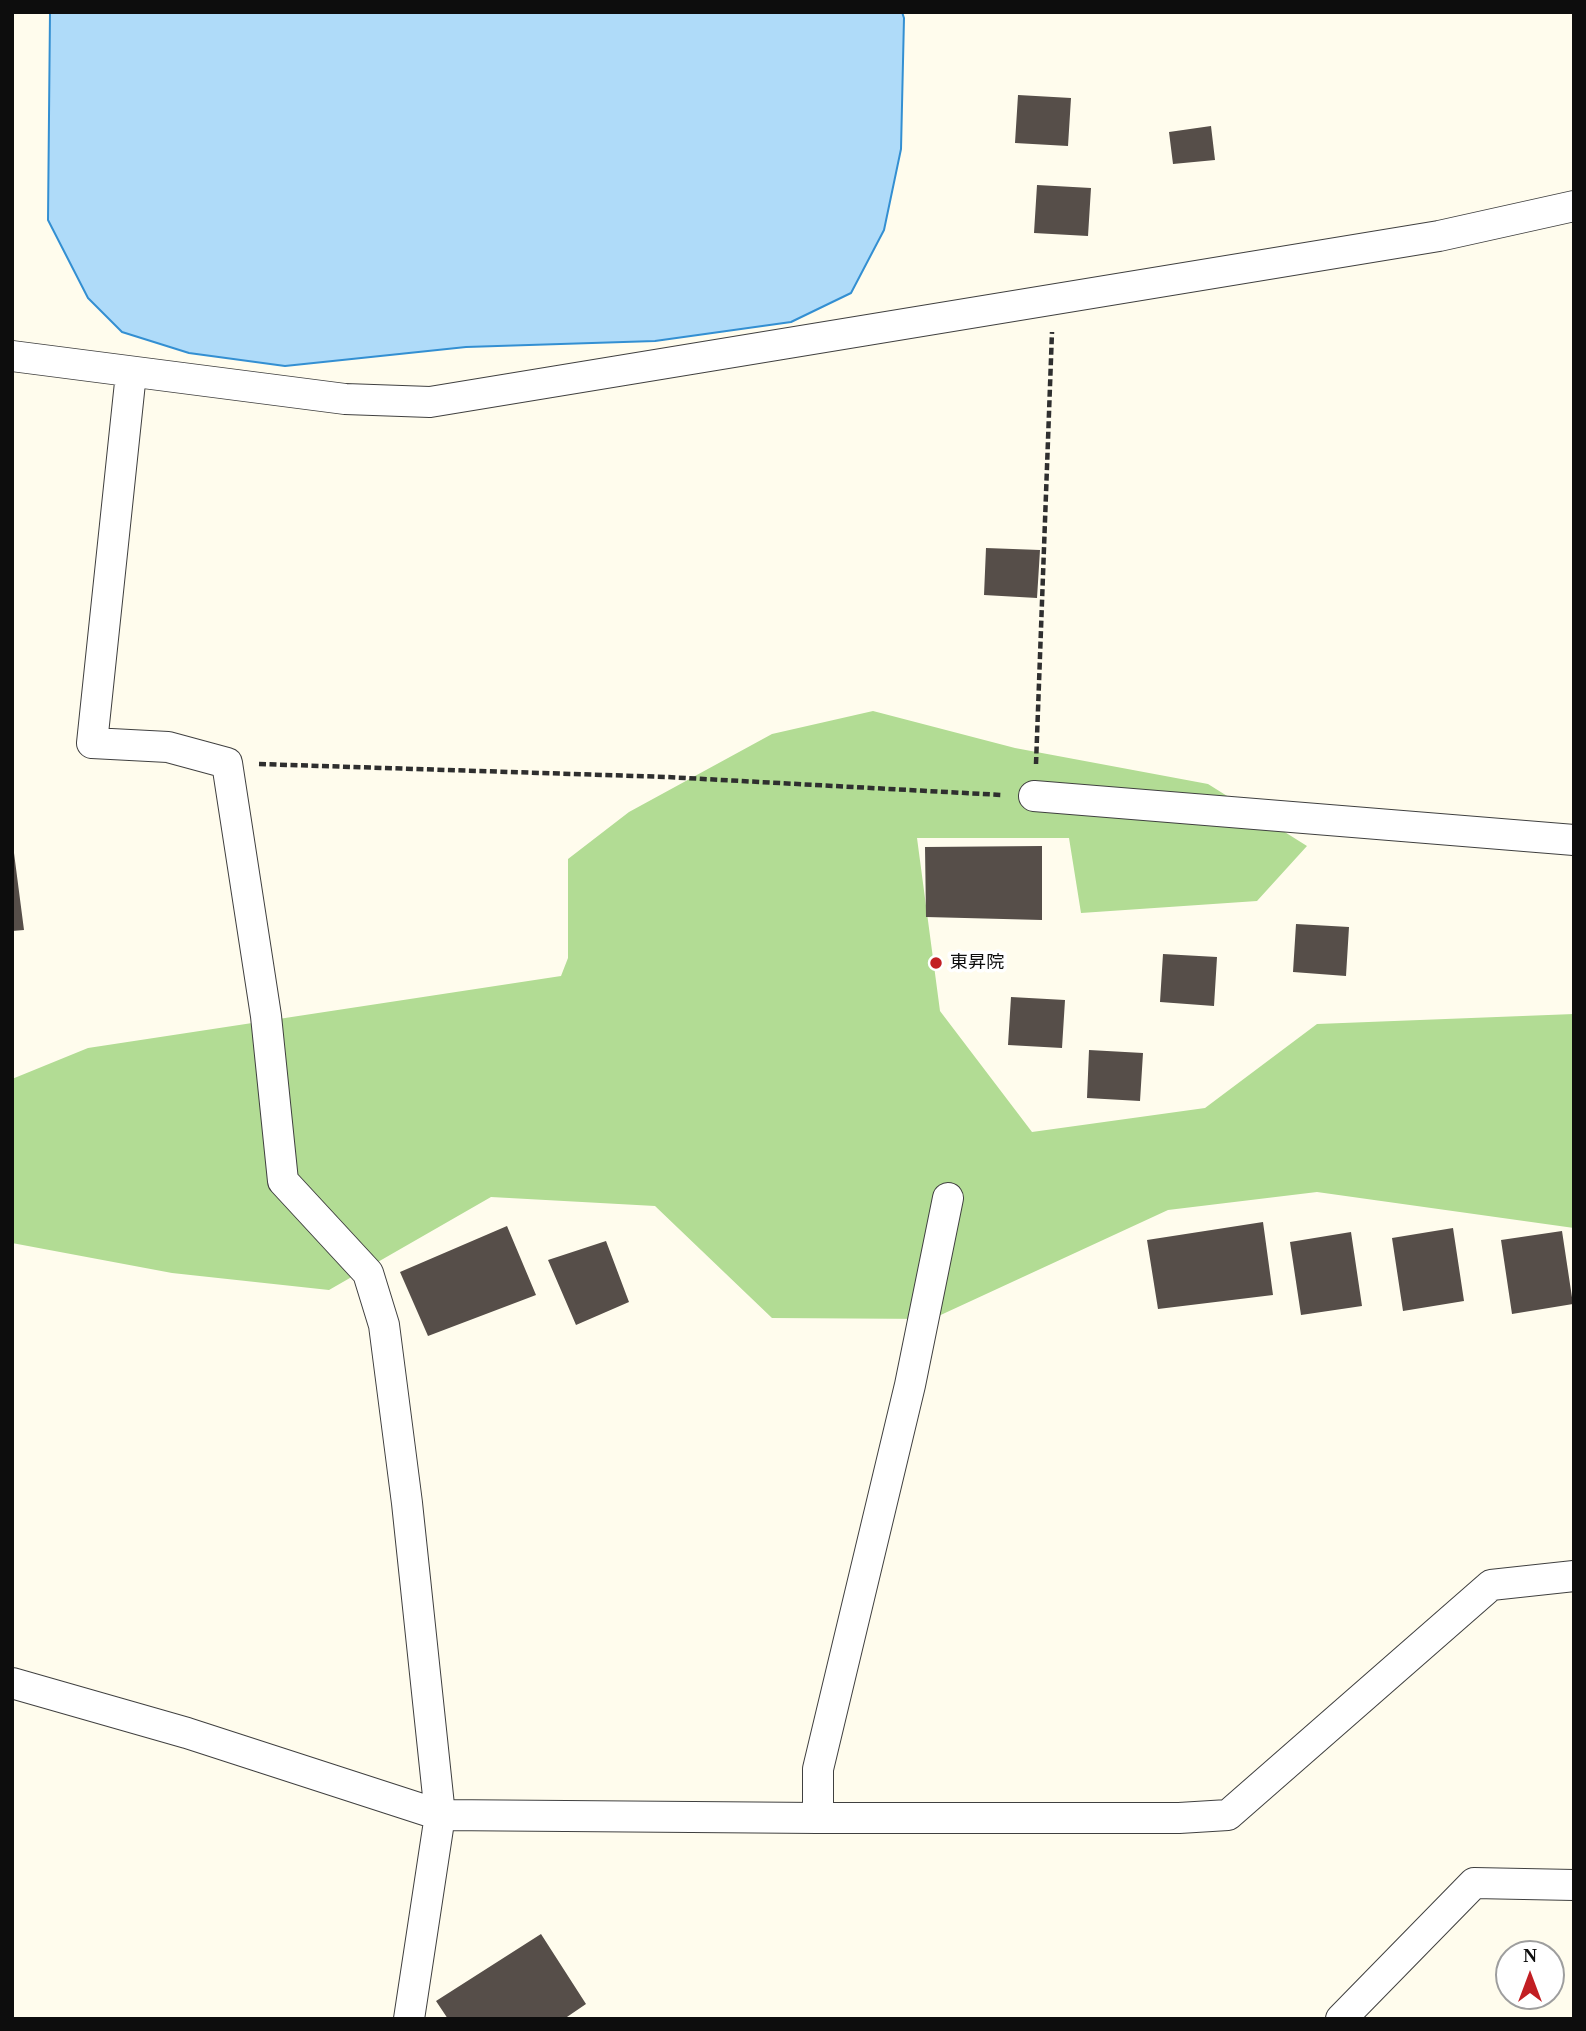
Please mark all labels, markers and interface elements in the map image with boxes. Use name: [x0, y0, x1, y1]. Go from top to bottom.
place label: 東昇院: [950, 952, 1004, 974]
marker: 東昇院: [928, 955, 944, 971]
north arrow: [1495, 1940, 1565, 2010]
text: N: [1523, 1945, 1537, 1966]

